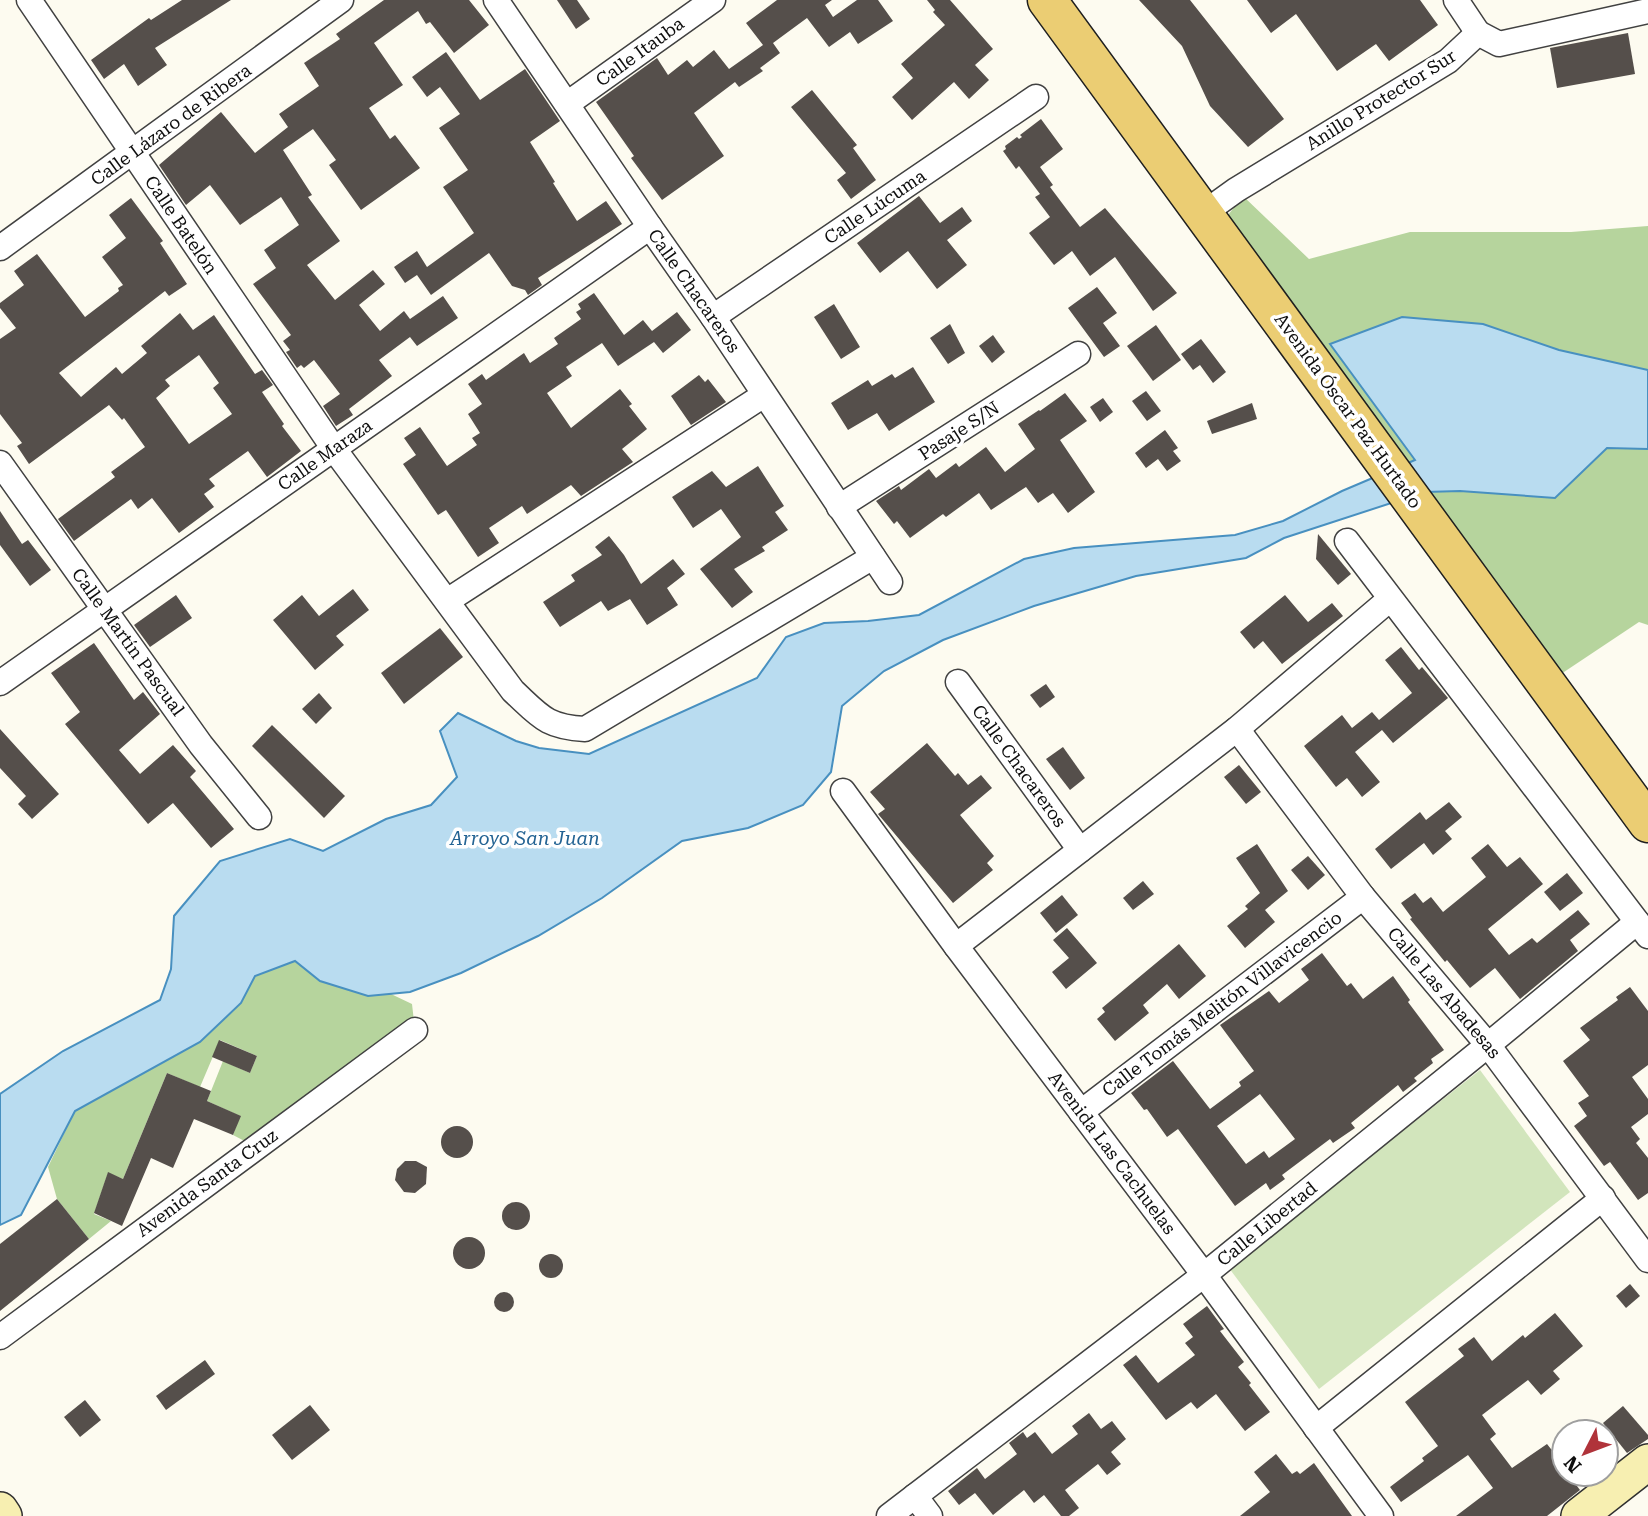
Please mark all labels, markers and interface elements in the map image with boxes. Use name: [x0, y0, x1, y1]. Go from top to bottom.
street label: Calle Itauba: [592, 12, 688, 91]
street label: Anillo Protector Sur: [1302, 45, 1459, 154]
street label: Calle Lázaro de Ribera: [86, 59, 255, 190]
street label: Calle Lúcuma: [820, 165, 930, 248]
street label: Calle Batelón: [141, 172, 222, 278]
street label: Calle Chacareros: [644, 225, 745, 357]
street label: Avenida Óscar Paz Hurtado: [1271, 309, 1426, 512]
street label: Pasaje S/N: [914, 397, 1003, 464]
street label: Calle Maraza: [274, 414, 376, 495]
street label: Calle Martín Pascual: [68, 564, 189, 720]
street label: Calle Chacareros: [968, 700, 1071, 831]
water label: Arroyo San Juan: [449, 827, 600, 850]
street label: Calle Tomás Melitón Villavicencio: [1098, 907, 1346, 1101]
street label: Calle Las Abadesas: [1383, 923, 1505, 1062]
street label: Avenida Las Cachuelas: [1044, 1067, 1180, 1238]
street label: Avenida Santa Cruz: [132, 1124, 282, 1241]
street label: Calle Libertad: [1213, 1177, 1321, 1270]
north arrow: [1550, 1418, 1620, 1488]
text: N: [1559, 1451, 1586, 1477]

